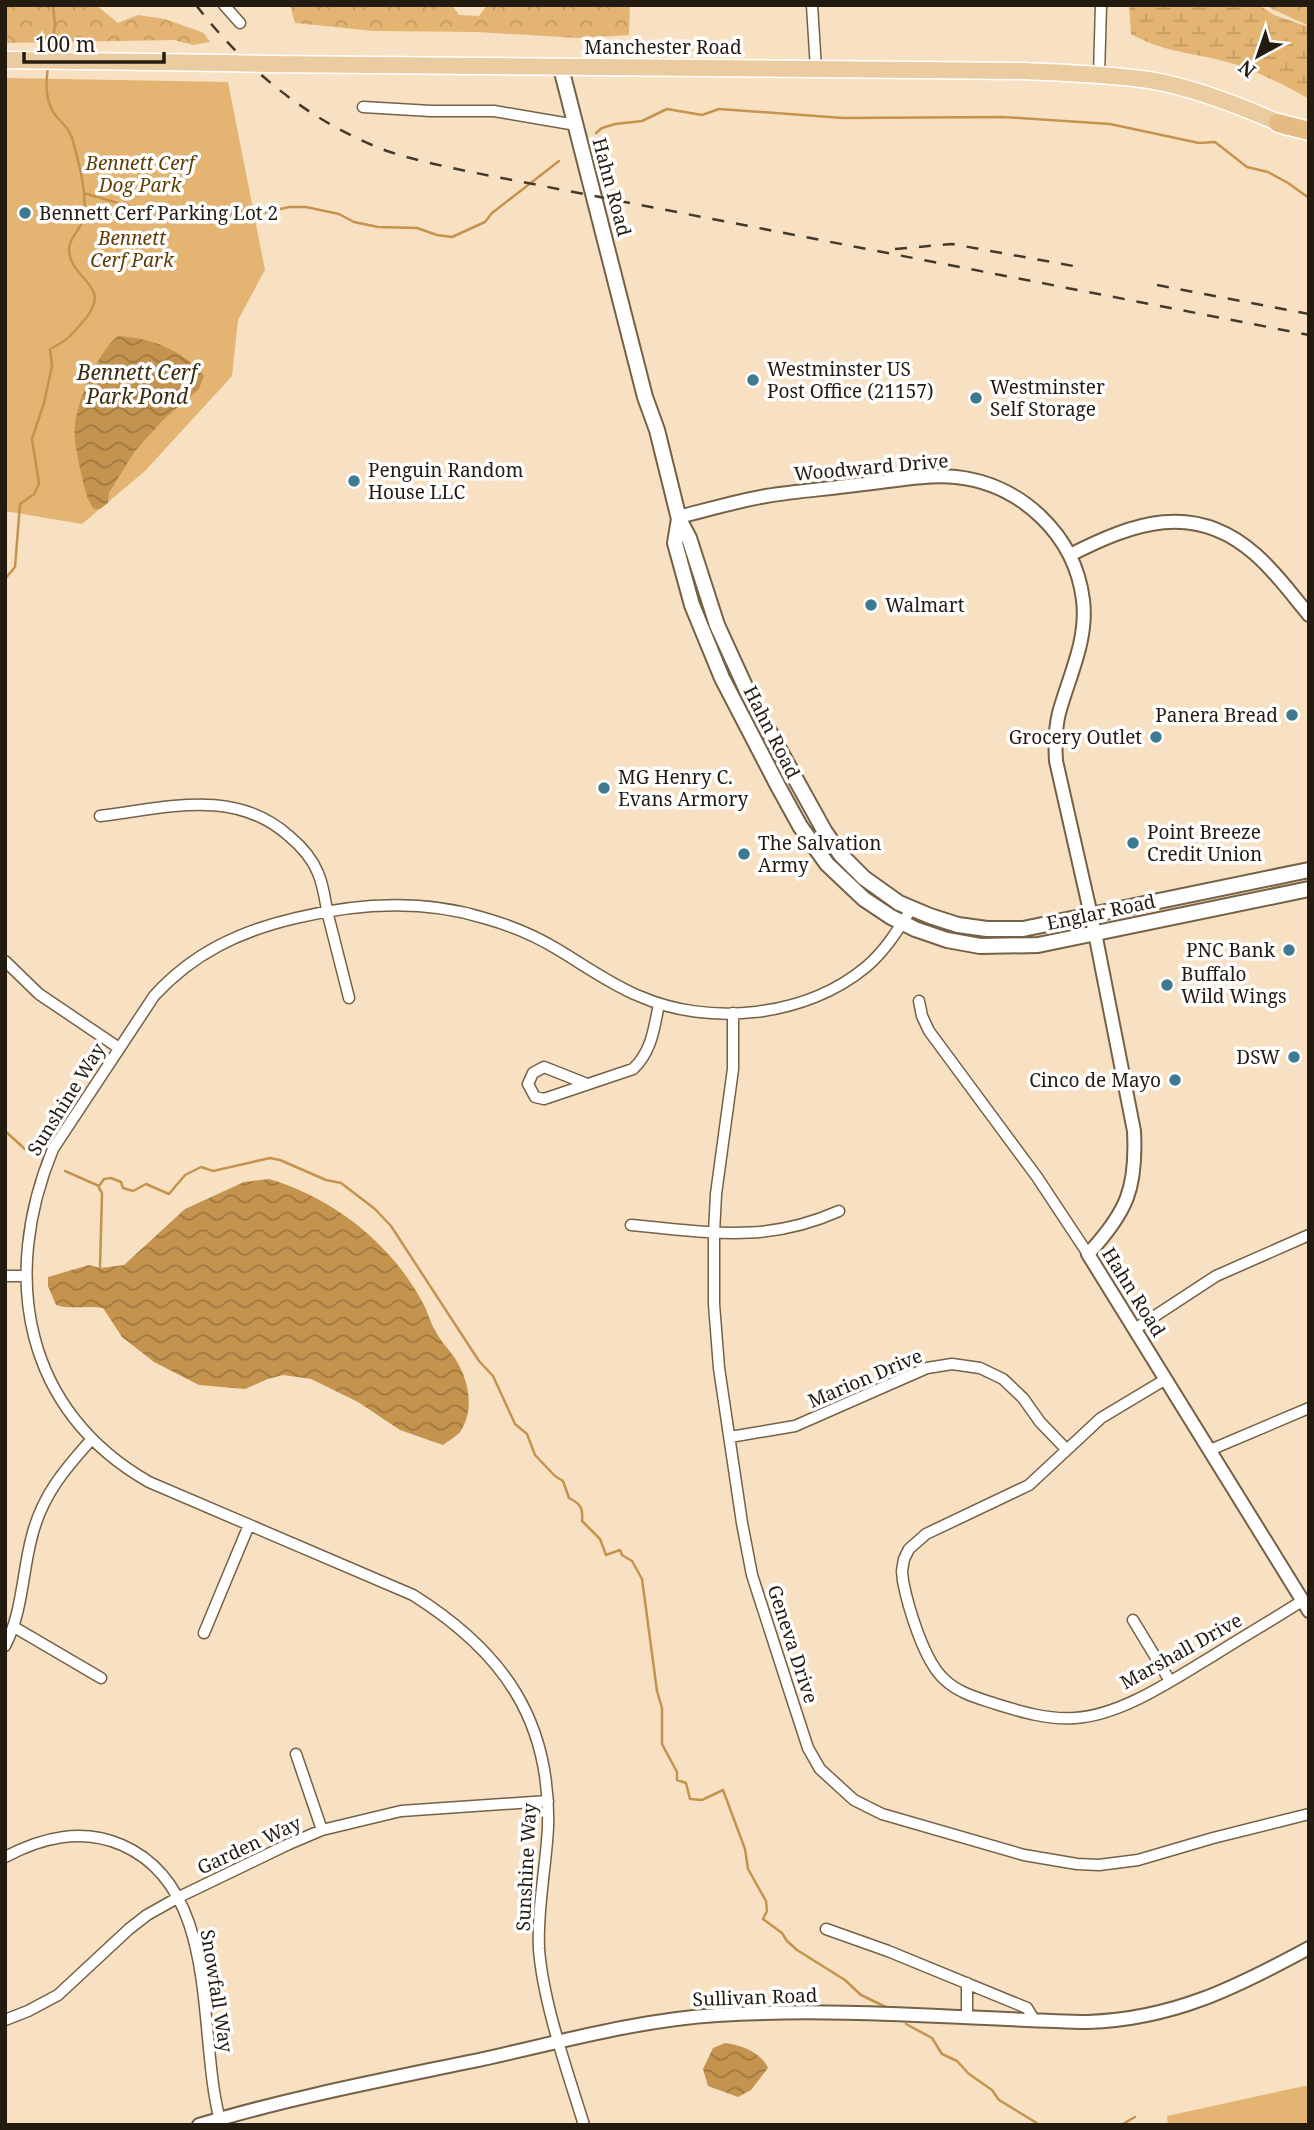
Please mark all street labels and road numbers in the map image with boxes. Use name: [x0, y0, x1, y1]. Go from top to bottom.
street label: Manchester Road: [584, 34, 742, 60]
street label: Hahn Road: [586, 135, 638, 239]
street label: Woodward Drive: [793, 447, 949, 487]
street label: Hahn Road: [738, 681, 807, 783]
street label: Englar Road: [1044, 888, 1158, 936]
street label: Sunshine Way: [21, 1037, 111, 1160]
street label: Hahn Road: [1096, 1242, 1172, 1342]
street label: Marion Drive: [804, 1342, 926, 1414]
street label: Geneva Drive: [762, 1582, 824, 1706]
street label: Marshall Drive: [1115, 1607, 1247, 1695]
street label: Sunshine Way: [510, 1802, 542, 1932]
street label: Garden Way: [193, 1809, 305, 1880]
street label: Snowfall Way: [194, 1928, 240, 2055]
street label: Sullivan Road: [692, 1982, 818, 2012]

